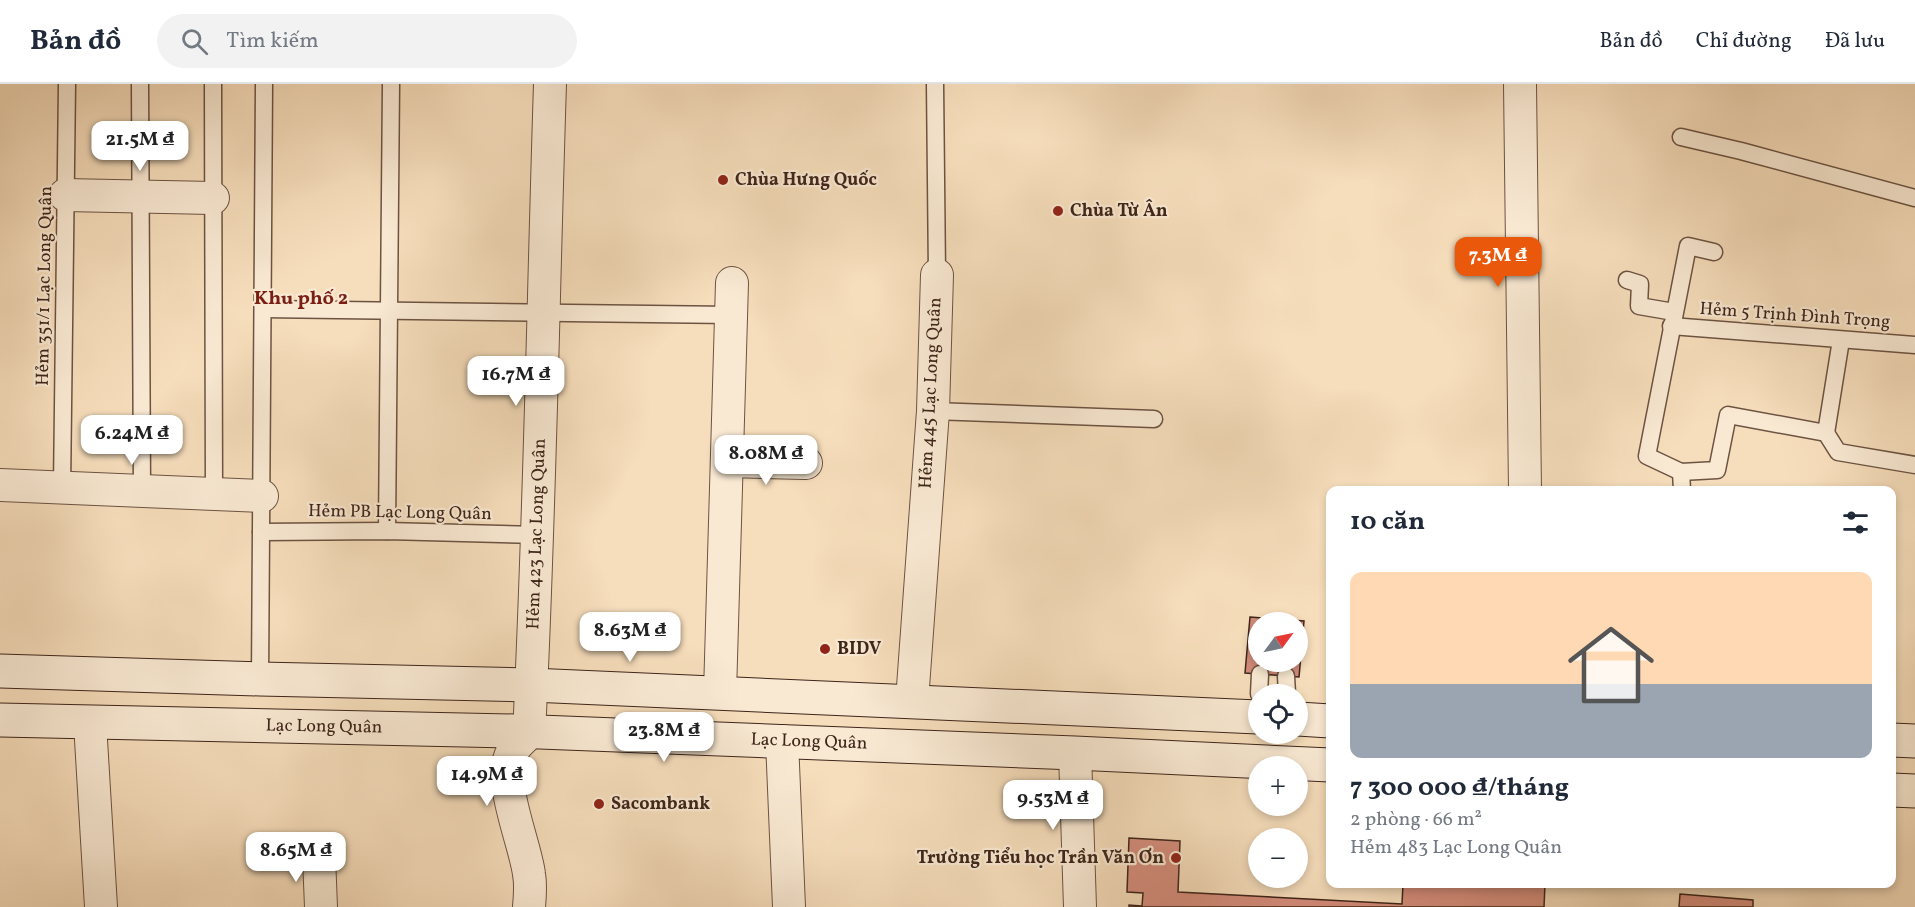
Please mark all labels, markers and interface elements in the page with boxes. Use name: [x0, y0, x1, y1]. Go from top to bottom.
search box: [157, 14, 577, 68]
text: Bản đồ: [30, 22, 121, 61]
icon: search: [178, 25, 211, 58]
text: Tìm kiếm: [226, 26, 319, 57]
text: Bản đồ: [1599, 27, 1663, 56]
text: Chỉ đường: [1696, 27, 1792, 56]
text: Đã lưu: [1825, 27, 1885, 56]
pin: 21.5M ₫: [85, 121, 195, 172]
text: 21.5M ₫: [105, 126, 175, 154]
place label: Chùa Hưng Quốc: [735, 168, 877, 193]
marker: Chùa Hưng Quốc: [716, 173, 730, 187]
street label: Hẻm 351/1 Lạc Long Quân: [31, 186, 59, 386]
place label: Chùa Từ Ân: [1070, 199, 1168, 224]
marker: Chùa Từ Ân: [1051, 204, 1065, 218]
pin: 7.3M ₫: [1449, 237, 1547, 288]
text: 7.3M ₫: [1469, 242, 1527, 270]
district label: Khu phố 2: [254, 285, 348, 313]
street label: Hẻm 445 Lạc Long Quân: [913, 296, 949, 489]
street label: Hẻm 5 Trịnh Đình Trọng: [1699, 297, 1891, 335]
pin: 16.7M ₫: [461, 356, 571, 407]
text: 16.7M ₫: [481, 361, 551, 389]
pin: 6.24M ₫: [77, 415, 187, 466]
text: 6.24M ₫: [95, 420, 169, 448]
pin: 8.08M ₫: [711, 435, 821, 486]
street label: Hẻm 423 Lạc Long Quân: [521, 438, 553, 630]
text: 8.08M ₫: [729, 440, 804, 468]
street label: Hẻm PB Lạc Long Quân: [308, 499, 492, 527]
text: 10 căn: [1350, 504, 1425, 540]
icon: filters: [1839, 506, 1872, 539]
icon: home: [1557, 611, 1665, 719]
pin: 8.63M ₫: [575, 612, 685, 663]
north arrow: [1248, 612, 1308, 672]
map controls: [1248, 612, 1308, 888]
text: 8.63M ₫: [594, 617, 666, 645]
place label: BIDV: [837, 637, 882, 662]
marker: BIDV: [818, 642, 832, 656]
button: locate: [1248, 684, 1308, 744]
pin: 23.8M ₫: [609, 712, 719, 763]
street label: Lạc Long Quân: [265, 713, 383, 741]
text: 23.8M ₫: [628, 717, 700, 745]
street label: Lạc Long Quân: [750, 727, 868, 757]
pin: 14.9M ₫: [432, 756, 542, 807]
button: +: [1248, 756, 1308, 816]
text: 14.9M ₫: [451, 761, 523, 789]
text: 7 300 000 ₫/tháng: [1350, 770, 1569, 806]
pin: 9.53M ₫: [998, 780, 1108, 831]
text: 9.53M ₫: [1017, 785, 1089, 813]
place label: Sacombank: [611, 792, 710, 817]
marker: Sacombank: [592, 797, 606, 811]
text: 2 phòng · 66 m²: [1350, 806, 1482, 834]
button: −: [1248, 828, 1308, 888]
pin: 8.65M ₫: [241, 832, 351, 883]
text: Hẻm 483 Lạc Long Quân: [1350, 834, 1562, 862]
text: 8.65M ₫: [260, 837, 332, 865]
place label: Trường Tiểu học Trần Văn Ơn: [916, 846, 1164, 871]
marker: Trường Tiểu học Trần Văn Ơn: [1169, 851, 1183, 865]

